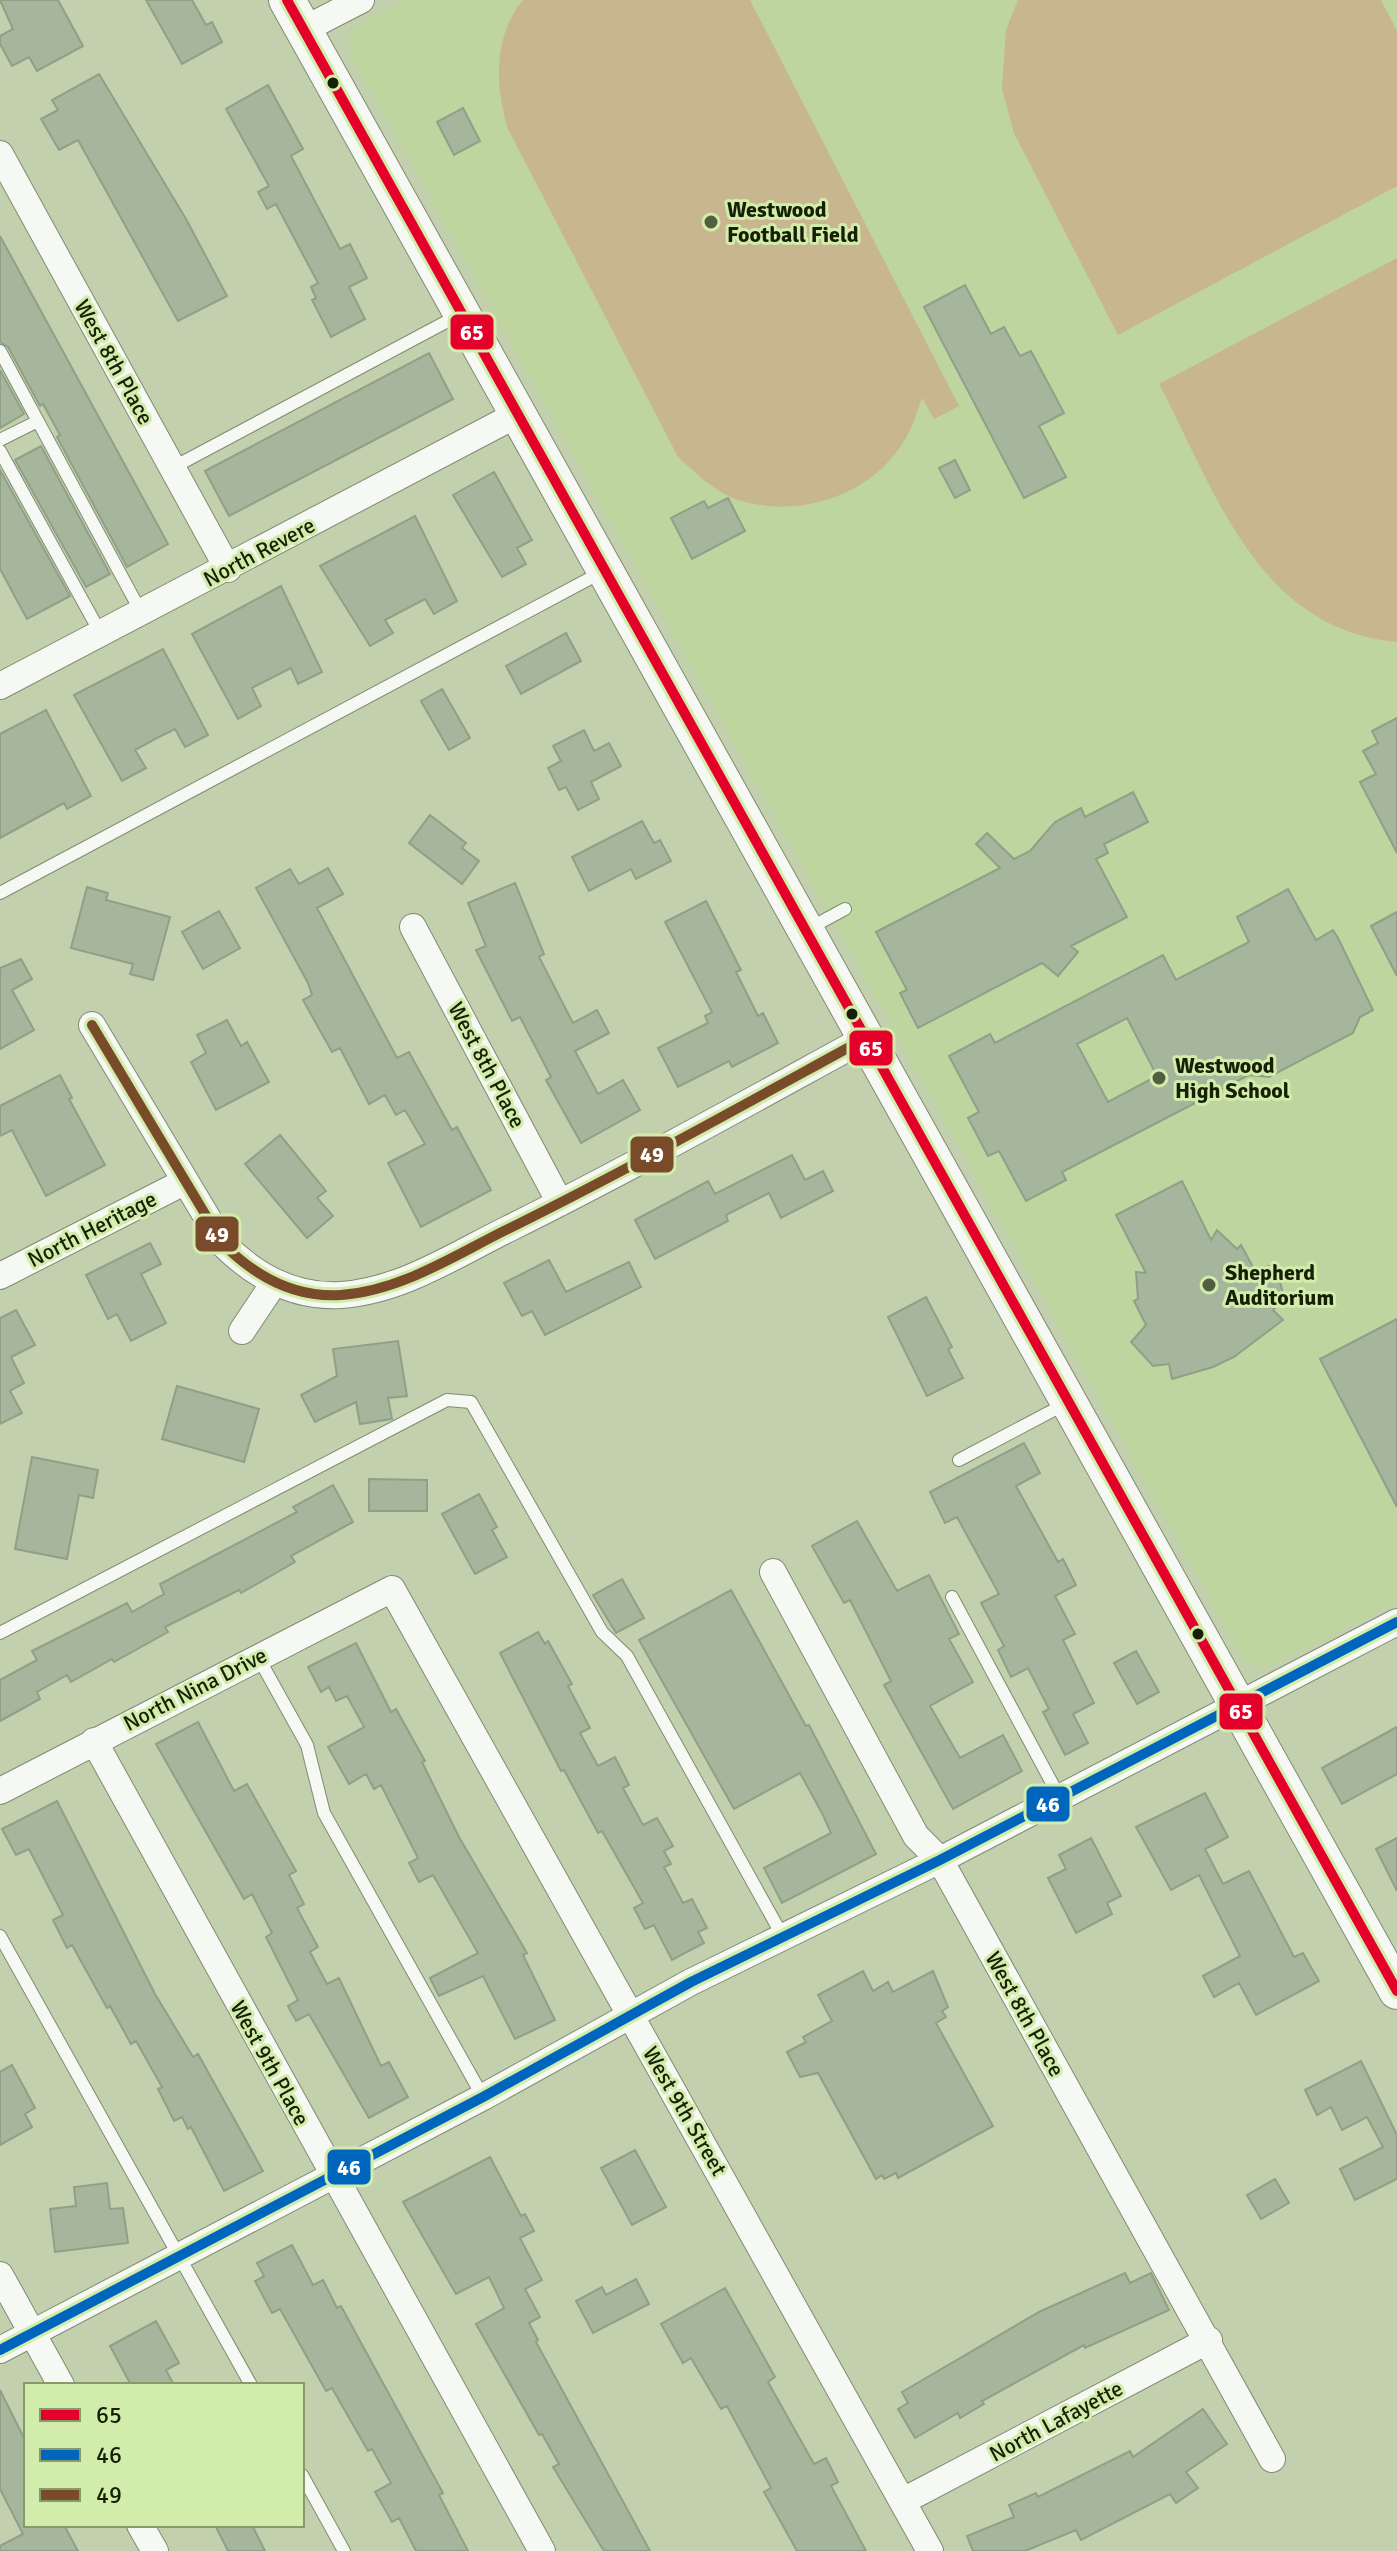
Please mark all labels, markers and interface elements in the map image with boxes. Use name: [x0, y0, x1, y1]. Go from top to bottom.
unlabelled marker: [325, 75, 341, 91]
place label: Westwood Football Field: [727, 196, 859, 248]
marker: Westwood Football Field: [702, 213, 720, 231]
street label: West 8th Place: [69, 295, 159, 429]
line badge: 65: [449, 313, 495, 351]
text: 65: [460, 319, 484, 346]
street label: North Revere: [199, 511, 319, 593]
street label: West 8th Place: [443, 997, 531, 1133]
unlabelled marker: [844, 1006, 860, 1022]
line badge: 65: [848, 1029, 894, 1067]
text: 65: [859, 1035, 883, 1062]
place label: Westwood High School: [1175, 1052, 1290, 1104]
marker: Westwood High School: [1150, 1069, 1168, 1087]
line badge: 49: [629, 1135, 675, 1174]
text: 49: [640, 1141, 664, 1168]
street label: North Heritage: [23, 1185, 161, 1273]
line badge: 49: [194, 1215, 240, 1253]
text: 49: [205, 1221, 229, 1248]
place label: Shepherd Auditorium: [1225, 1259, 1334, 1311]
marker: Shepherd Auditorium: [1200, 1276, 1218, 1294]
unlabelled marker: [1190, 1626, 1206, 1642]
street label: North Nina Drive: [119, 1641, 271, 1737]
line badge: 65: [1218, 1692, 1264, 1731]
text: 65: [1229, 1698, 1253, 1725]
line badge: 46: [1025, 1785, 1071, 1823]
text: 46: [1036, 1791, 1060, 1818]
street label: West 8th Place: [980, 1947, 1070, 2081]
street label: West 9th Place: [225, 1996, 315, 2130]
street label: West 9th Street: [637, 2042, 733, 2181]
line badge: 46: [326, 2148, 372, 2186]
text: 46: [337, 2154, 361, 2181]
street label: North Lafayette: [985, 2374, 1127, 2468]
legend: [24, 2383, 304, 2527]
text: 65: [96, 2400, 122, 2430]
text: 46: [96, 2440, 122, 2470]
text: 49: [96, 2480, 122, 2510]

